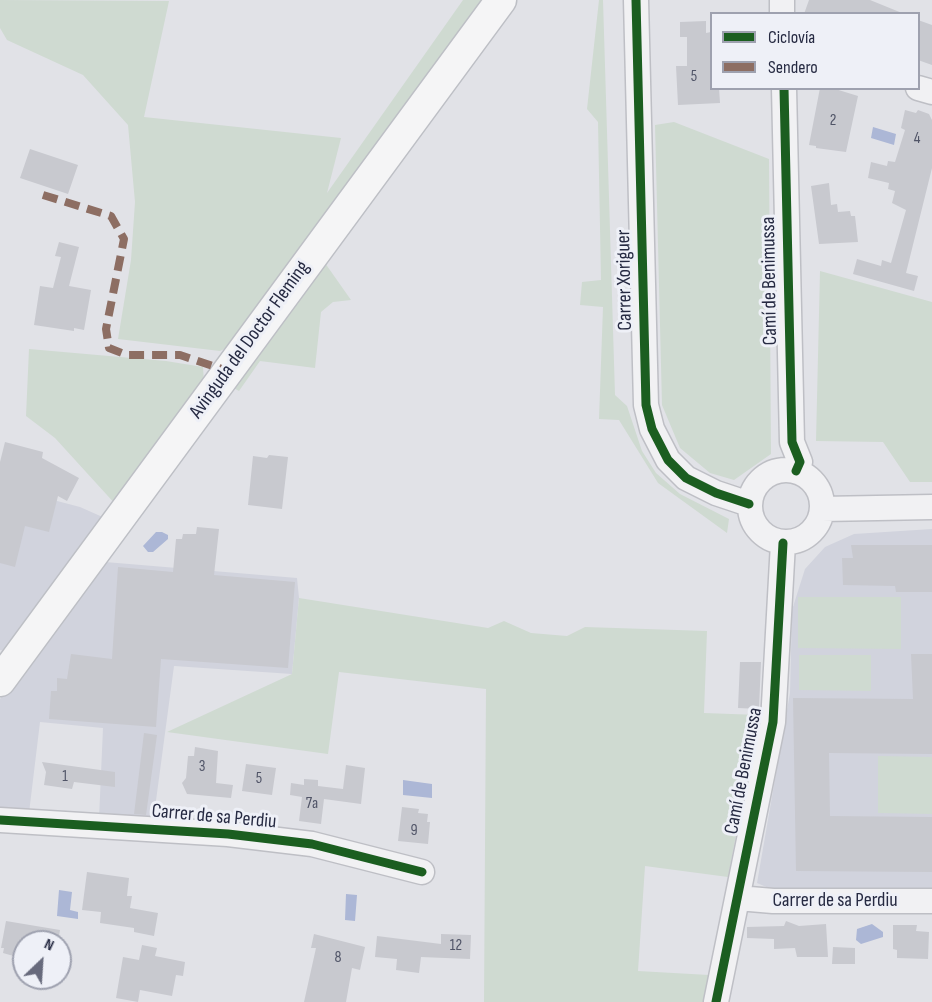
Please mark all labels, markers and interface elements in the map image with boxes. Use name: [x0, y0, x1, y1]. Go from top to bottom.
legend: [710, 12, 920, 90]
text: Ciclovía: [768, 27, 815, 48]
text: Sendero: [768, 57, 818, 78]
house number: 5: [691, 67, 697, 87]
house number: 2: [830, 111, 836, 131]
house number: 4: [914, 129, 920, 149]
street label: Camí de Benimussa: [757, 217, 783, 345]
street label: Carrer Xoriguer: [612, 229, 638, 331]
street label: Avinguda del Doctor Fleming: [185, 257, 315, 423]
street label: Camí de Benimussa: [720, 706, 768, 836]
house number: 3: [199, 757, 205, 777]
house number: 1: [62, 767, 68, 787]
house number: 5: [256, 769, 262, 789]
house number: 7a: [306, 794, 318, 814]
street label: Carrer de sa Perdiu: [151, 800, 277, 834]
house number: 9: [410, 821, 418, 841]
street label: Carrer de sa Perdiu: [772, 889, 898, 913]
north arrow: [12, 930, 72, 990]
text: N: [41, 935, 57, 955]
house number: 12: [450, 936, 462, 956]
house number: 8: [334, 948, 342, 968]

